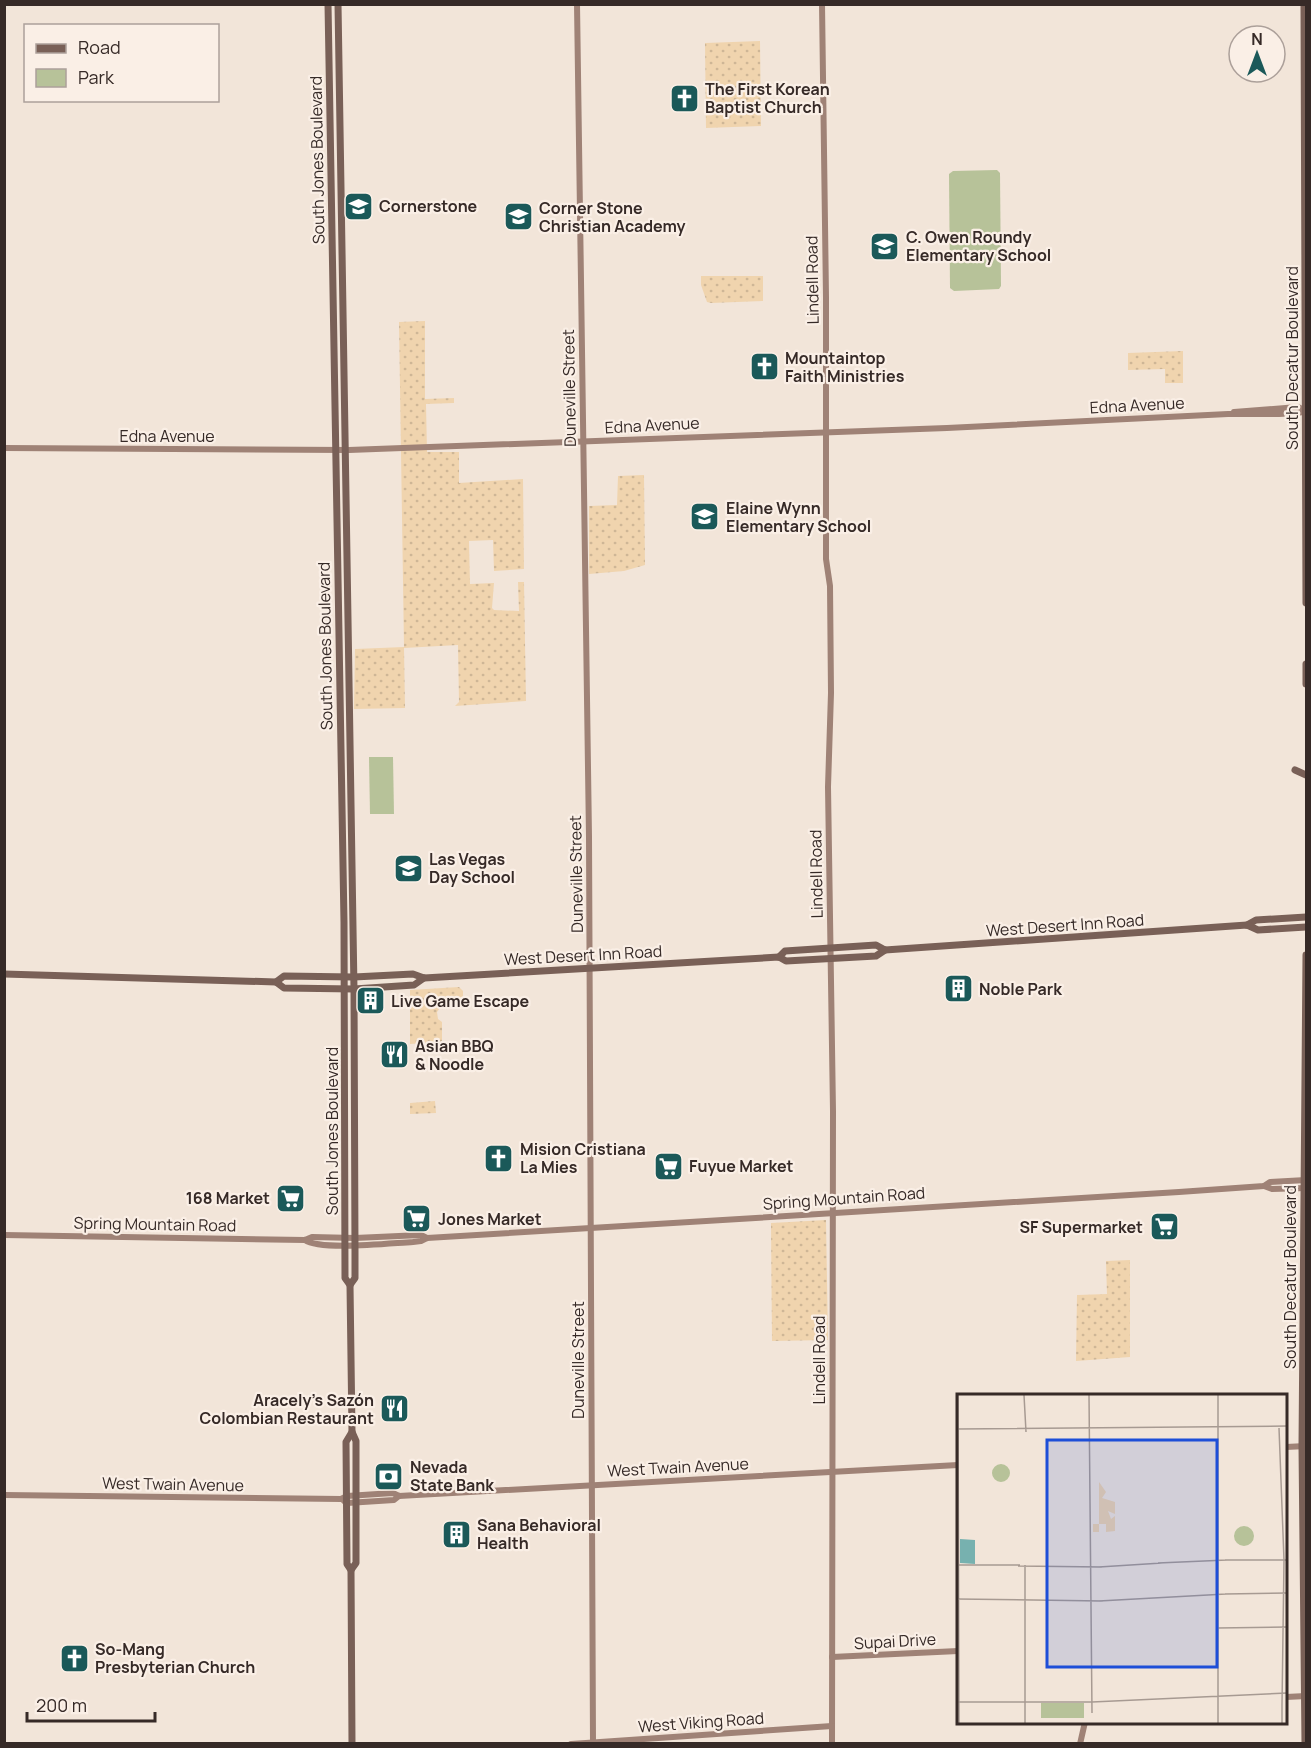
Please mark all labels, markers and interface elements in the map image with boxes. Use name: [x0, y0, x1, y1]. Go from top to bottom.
legend: [24, 24, 219, 102]
north arrow: [1227, 24, 1287, 84]
text: N: [1251, 28, 1263, 50]
text: Road: [78, 35, 121, 59]
text: Park: [78, 65, 115, 89]
street label: South Jones Boulevard: [305, 76, 329, 244]
place label: The First Korean Baptist Church: [705, 78, 830, 118]
church icon: The First Korean Baptist Church: [668, 82, 700, 114]
school or university icon: Cornerstone: [342, 190, 374, 222]
place label: Cornerstone: [379, 195, 478, 217]
place label: Corner Stone Christian Academy: [539, 197, 686, 237]
school or university icon: Corner Stone Christian Academy: [502, 201, 534, 233]
place label: C. Owen Roundy Elementary School: [906, 226, 1051, 266]
school or university icon: C. Owen Roundy Elementary School: [869, 230, 901, 262]
street label: Lindell Road: [800, 235, 824, 325]
street label: South Decatur Boulevard: [1281, 266, 1303, 450]
street label: Duneville Street: [557, 329, 581, 447]
place label: Mountaintop Faith Ministries: [785, 347, 905, 387]
church icon: Mountaintop Faith Ministries: [748, 351, 780, 383]
street label: Edna Avenue: [1089, 392, 1185, 418]
street label: Edna Avenue: [604, 412, 700, 438]
street label: Edna Avenue: [120, 425, 214, 447]
place label: Elaine Wynn Elementary School: [726, 497, 871, 537]
school or university icon: Elaine Wynn Elementary School: [689, 501, 721, 533]
street label: South Jones Boulevard: [313, 562, 337, 730]
street label: Duneville Street: [564, 815, 588, 933]
street label: Lindell Road: [804, 829, 828, 919]
place label: Las Vegas Day School: [429, 848, 515, 888]
school or university icon: Las Vegas Day School: [392, 852, 424, 884]
street label: West Desert Inn Road: [985, 908, 1145, 942]
street label: West Desert Inn Road: [503, 940, 663, 970]
building icon: Noble Park: [942, 973, 974, 1005]
place label: Noble Park: [979, 978, 1062, 1000]
building icon: Live Game Escape: [354, 985, 386, 1017]
place label: Live Game Escape: [391, 990, 530, 1012]
place label: Asian BBQ & Noodle: [415, 1035, 494, 1075]
restaurant icon: Asian BBQ & Noodle: [378, 1039, 410, 1071]
street label: South Jones Boulevard: [321, 1047, 343, 1215]
place label: Mision Cristiana La Mies: [520, 1138, 646, 1178]
church icon: Mision Cristiana La Mies: [483, 1142, 515, 1174]
supermarket icon: Fuyue Market: [652, 1150, 684, 1182]
place label: Fuyue Market: [689, 1155, 794, 1177]
street label: Spring Mountain Road: [762, 1181, 926, 1215]
supermarket icon: 168 Market: [275, 1182, 307, 1214]
street label: South Decatur Boulevard: [1279, 1185, 1301, 1369]
place label: 168 Market: [186, 1187, 270, 1209]
supermarket icon: Jones Market: [401, 1203, 433, 1235]
place label: Jones Market: [438, 1208, 542, 1230]
supermarket icon: SF Supermarket: [1148, 1211, 1180, 1243]
street label: Spring Mountain Road: [74, 1212, 236, 1236]
place label: SF Supermarket: [1020, 1216, 1143, 1238]
street label: Duneville Street: [567, 1301, 589, 1419]
street label: Lindell Road: [808, 1316, 830, 1404]
place label: Aracely's Sazón Colombian Restaurant: [199, 1389, 374, 1429]
restaurant icon: Aracely's Sazón Colombian Restaurant: [379, 1393, 411, 1425]
inset map: [957, 1394, 1287, 1724]
street label: West Twain Avenue: [607, 1452, 749, 1482]
place label: Nevada State Bank: [410, 1456, 494, 1496]
bank icon: Nevada State Bank: [373, 1460, 405, 1492]
street label: West Twain Avenue: [102, 1472, 244, 1496]
place label: Sana Behavioral Health: [477, 1514, 601, 1554]
building icon: Sana Behavioral Health: [440, 1518, 472, 1550]
street label: Supai Drive: [853, 1628, 937, 1654]
place label: So-Mang Presbyterian Church: [95, 1638, 255, 1678]
church icon: So-Mang Presbyterian Church: [58, 1642, 90, 1674]
scale bar: [27, 1685, 154, 1723]
text: 200 m: [36, 1693, 87, 1717]
street label: West Viking Road: [637, 1707, 765, 1737]

